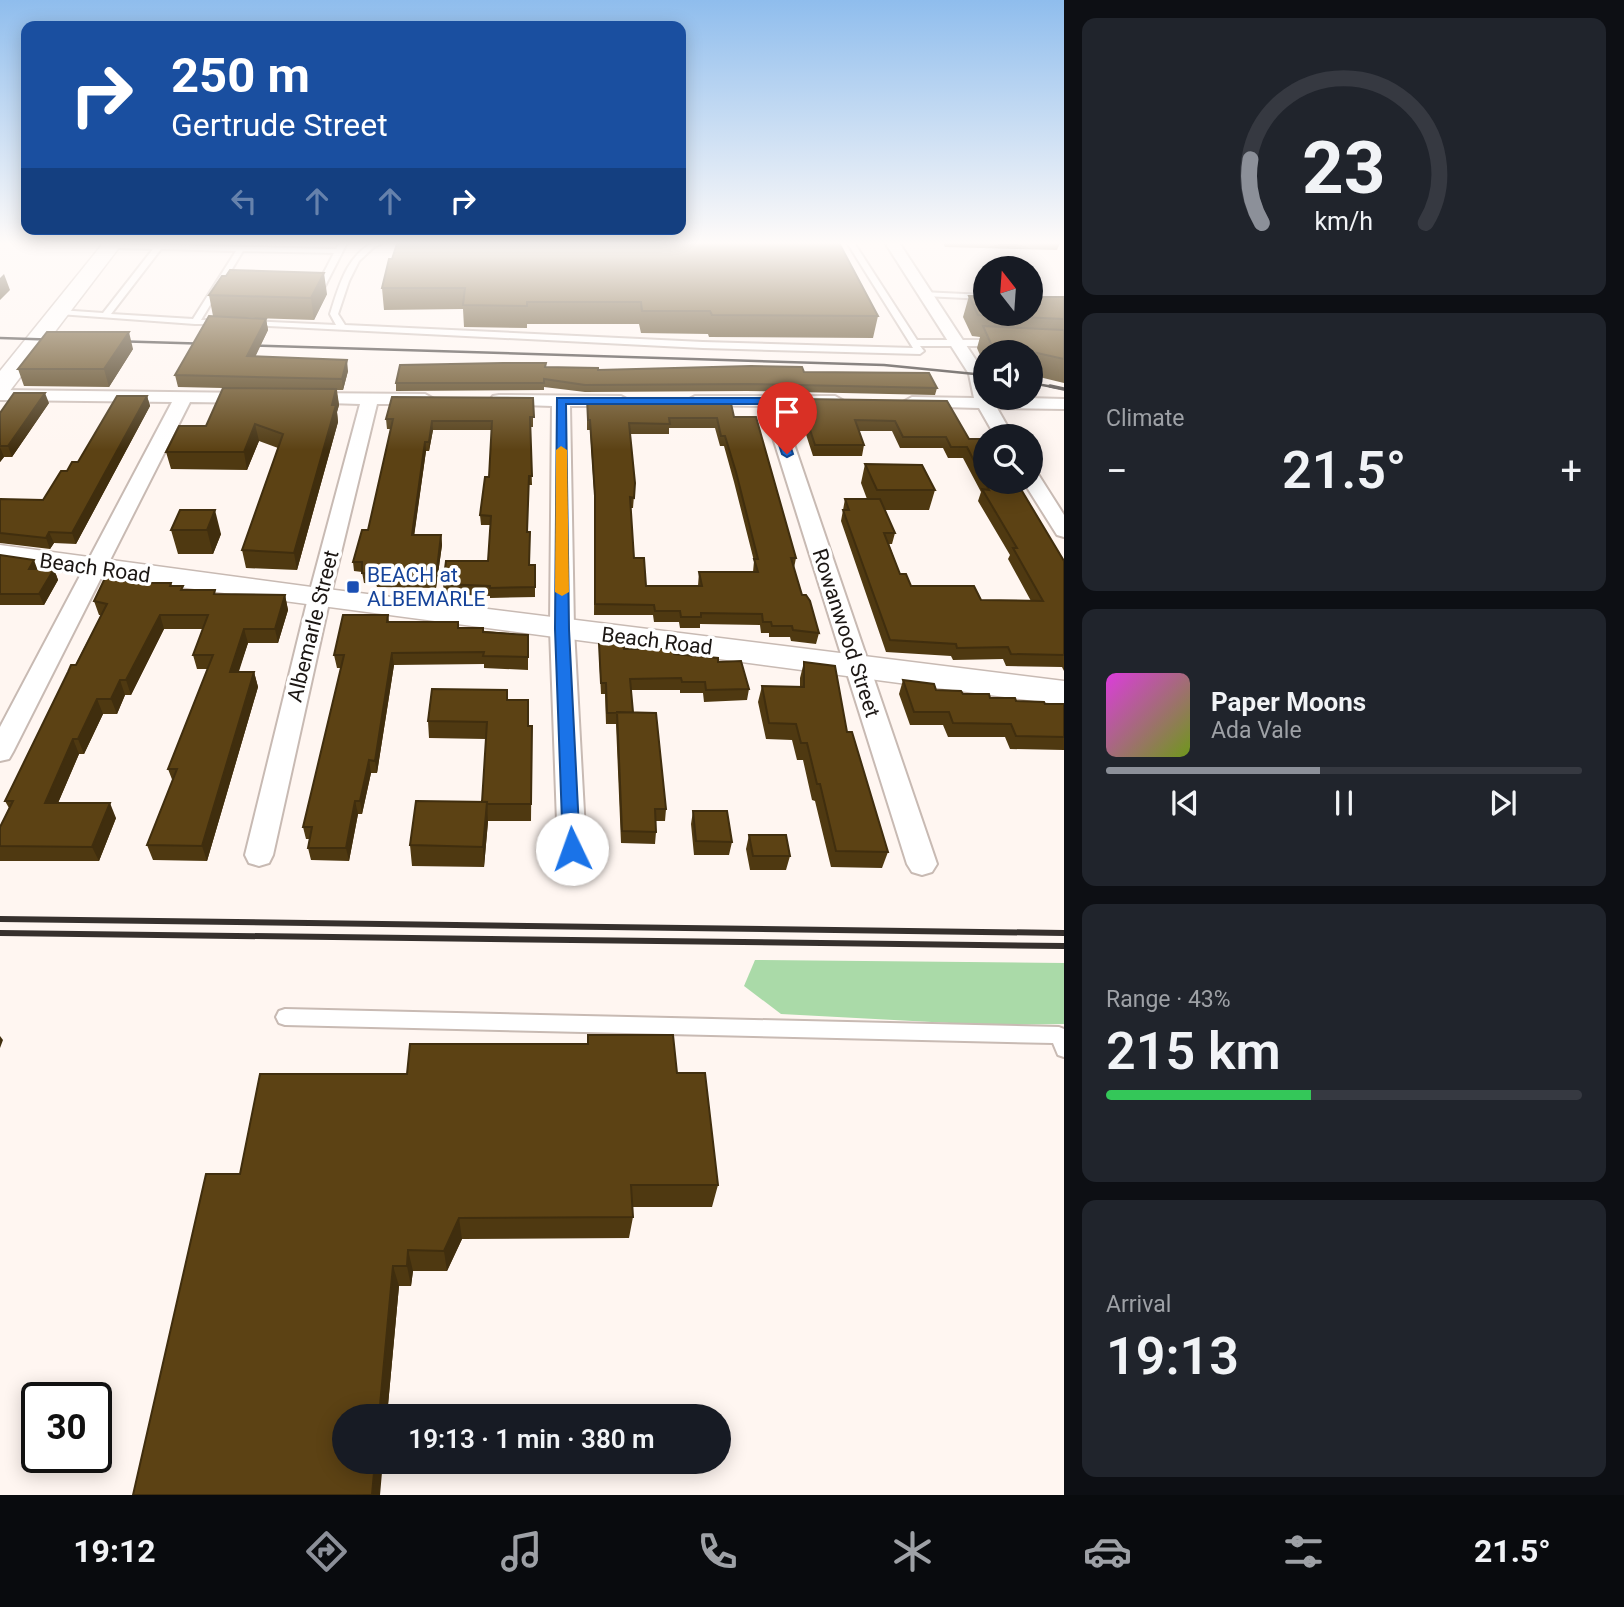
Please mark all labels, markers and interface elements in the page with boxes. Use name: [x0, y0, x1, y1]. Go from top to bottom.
text: 250 m: [171, 47, 310, 104]
icon: right: [56, 49, 147, 140]
text: Gertrude Street: [171, 106, 388, 144]
text: 23: [1302, 125, 1386, 211]
icon: left: [225, 182, 263, 220]
icon: ahead: [298, 182, 336, 220]
icon: ahead: [371, 182, 409, 220]
icon: right: [444, 182, 482, 220]
text: km/h: [1315, 207, 1373, 236]
north arrow: [973, 256, 1043, 326]
map controls: [973, 256, 1043, 494]
button: sound: [973, 340, 1043, 410]
pin: [757, 382, 817, 454]
icon: arrive: [768, 393, 806, 431]
text: Climate: [1106, 405, 1185, 432]
button: search: [973, 424, 1043, 494]
text: 21.5°: [1282, 440, 1406, 501]
text: −: [1106, 449, 1128, 493]
text: +: [1560, 449, 1582, 493]
street label: Rowanwood Street: [807, 546, 885, 720]
street label: Beach Road: [38, 548, 152, 588]
street label: Albemarle Street: [283, 548, 343, 704]
place label: BEACH at ALBEMARLE: [367, 563, 485, 611]
marker: BEACH at ALBEMARLE: [345, 579, 361, 595]
street label: Beach Road: [600, 622, 714, 660]
text: Paper Moons: [1211, 687, 1366, 717]
text: Ada Vale: [1211, 717, 1302, 744]
icon: previous: [1166, 784, 1204, 822]
icon: pause: [1325, 784, 1363, 822]
icon: next: [1484, 784, 1522, 822]
position arrow: [535, 812, 609, 886]
text: Range · 43%: [1106, 986, 1231, 1013]
text: 215 km: [1106, 1021, 1281, 1082]
text: Arrival: [1106, 1291, 1171, 1318]
text: 19:13: [1106, 1326, 1239, 1387]
speed limit sign: 30: [21, 1382, 112, 1473]
text: 19:13 · 1 min · 380 m: [408, 1424, 655, 1454]
icon: directions: [302, 1527, 351, 1576]
icon: music: [497, 1527, 546, 1576]
icon: phone: [693, 1527, 742, 1576]
icon: climate: [888, 1527, 937, 1576]
icon: car: [1083, 1527, 1132, 1576]
icon: filters: [1279, 1527, 1328, 1576]
text: 19:12: [73, 1532, 156, 1570]
text: 21.5°: [1474, 1532, 1551, 1570]

